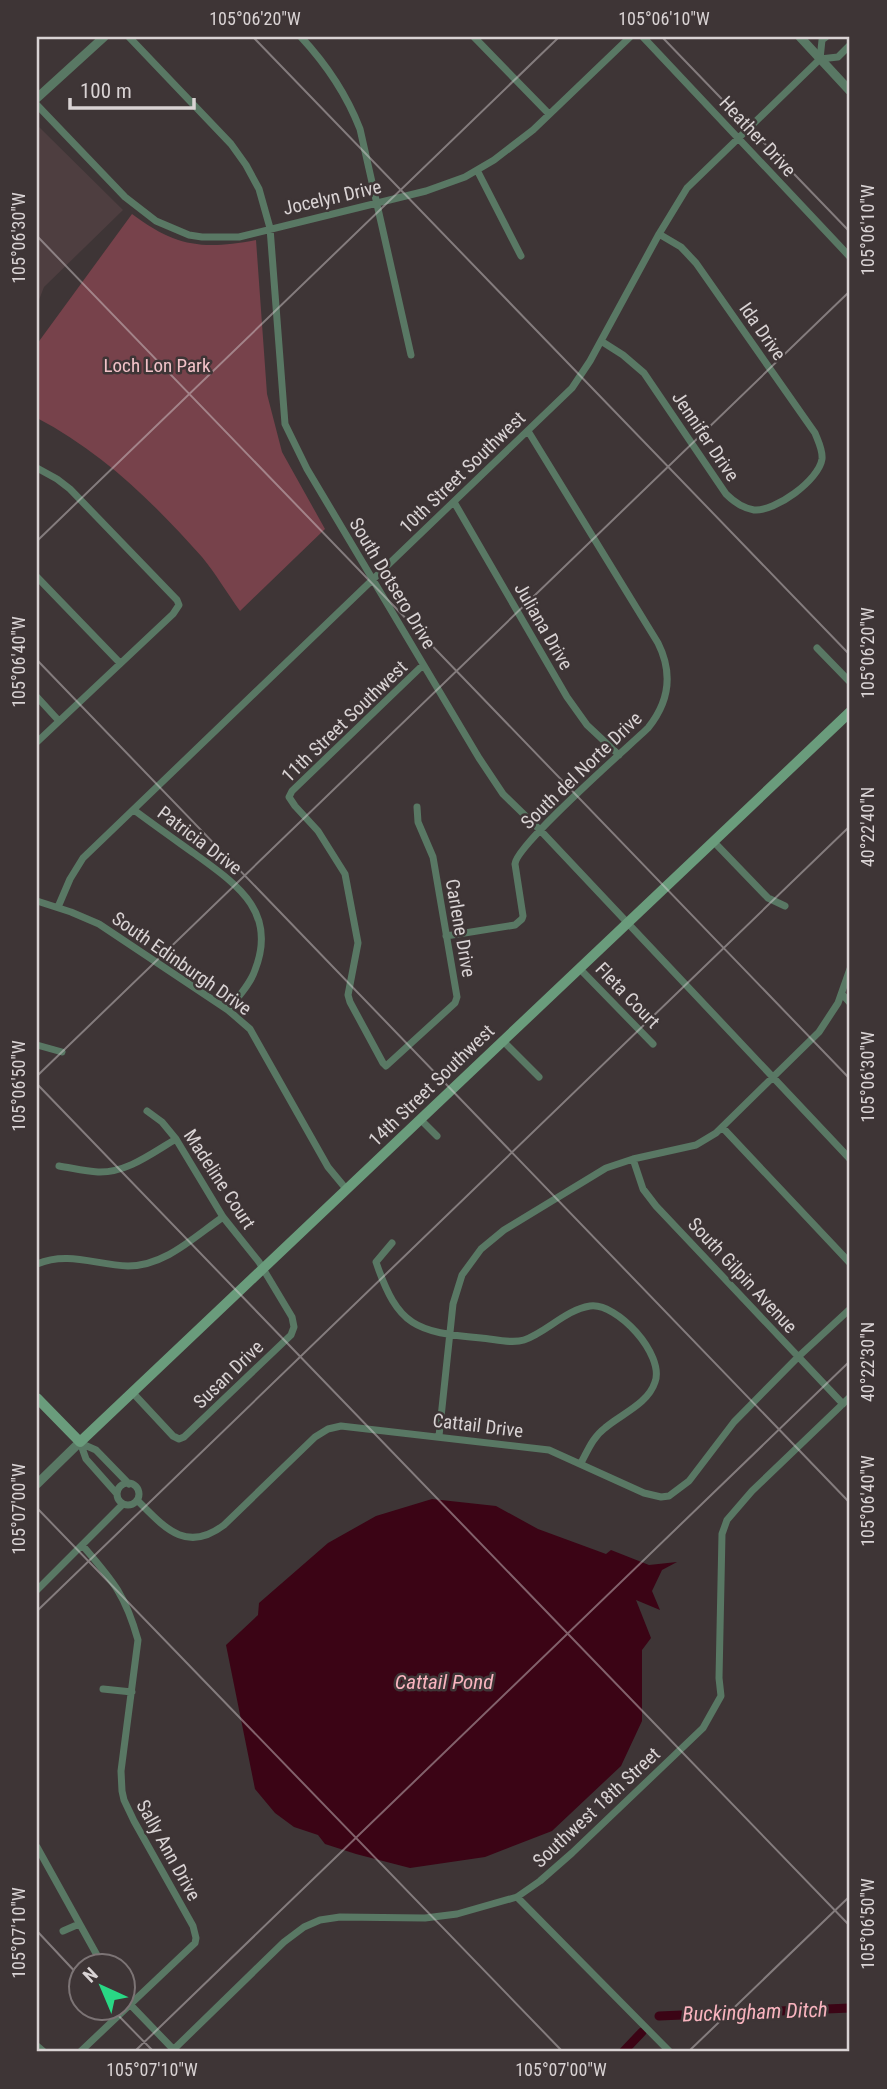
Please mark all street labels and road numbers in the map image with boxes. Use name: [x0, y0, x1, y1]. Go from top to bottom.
street label: Heather Drive: [715, 91, 801, 181]
street label: Jocelyn Drive: [281, 175, 384, 220]
street label: Ida Drive: [734, 298, 791, 365]
street label: Jennifer Drive: [667, 387, 744, 486]
street label: 10th Street Southwest: [395, 407, 530, 538]
street label: South Dotsero Drive: [344, 514, 441, 653]
street label: Juliana Drive: [509, 579, 578, 674]
street label: 11th Street Southwest: [277, 656, 412, 787]
street label: South del Norte Drive: [516, 707, 647, 834]
street label: Patricia Drive: [153, 801, 247, 880]
street label: Carlene Drive: [441, 877, 480, 979]
street label: South Edinburgh Drive: [108, 907, 256, 1020]
street label: Fleta Court: [591, 958, 665, 1033]
street label: 14th Street Southwest: [364, 1020, 499, 1151]
street label: Madeline Court: [179, 1125, 260, 1233]
street label: South Gilpin Avenue: [683, 1213, 802, 1338]
street label: Susan Drive: [189, 1335, 268, 1413]
street label: Cattail Drive: [431, 1409, 525, 1442]
street label: Southwest 18th Street: [528, 1742, 665, 1872]
street label: Sally Ann Drive: [131, 1796, 206, 1905]

